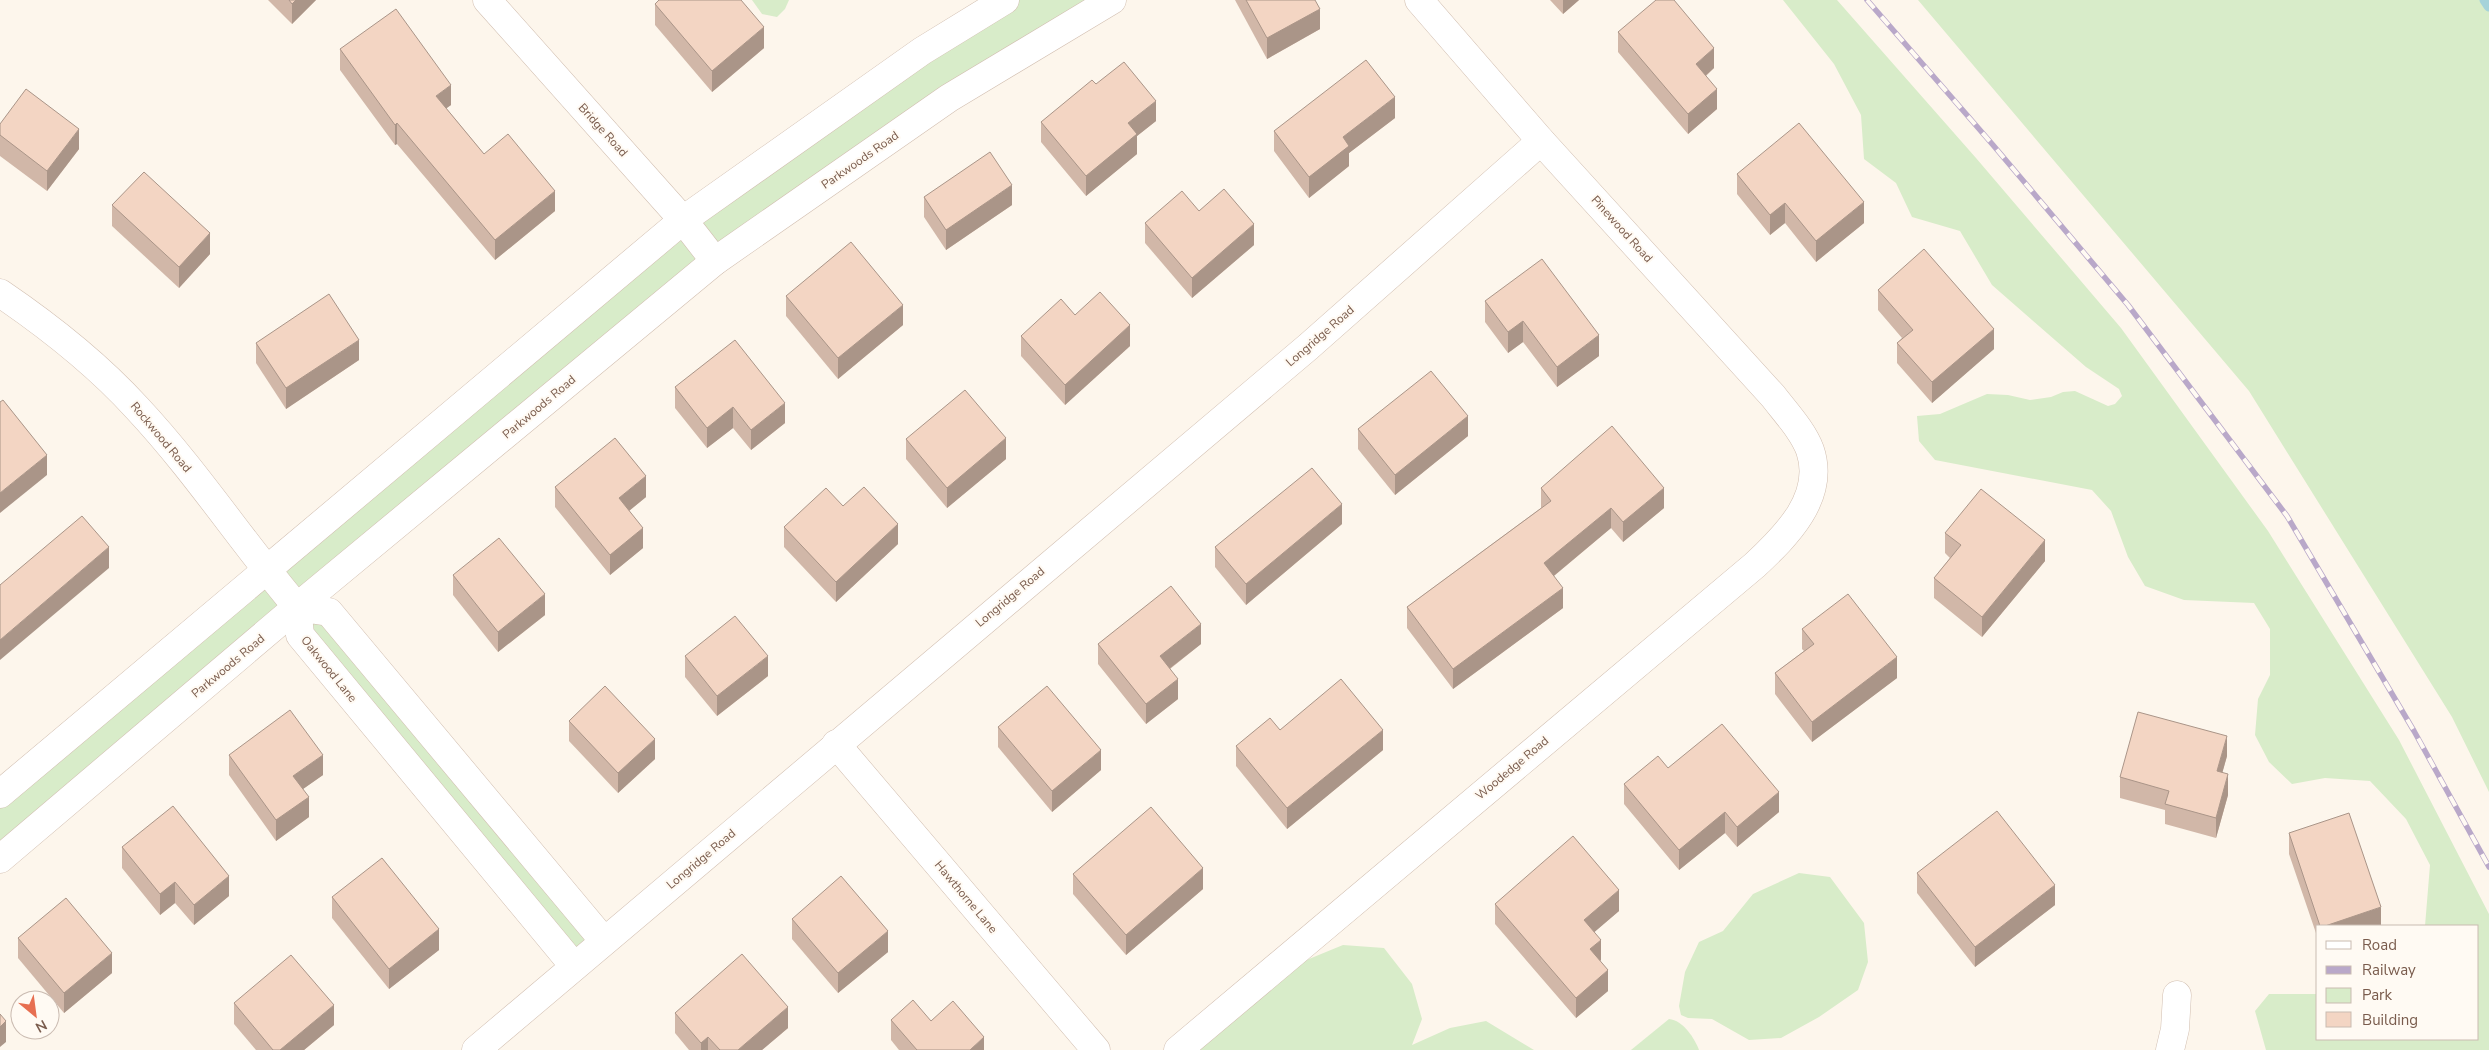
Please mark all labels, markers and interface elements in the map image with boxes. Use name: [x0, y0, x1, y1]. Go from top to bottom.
street label: Bridge Road: [575, 100, 631, 160]
street label: Parkwoods Road: [818, 127, 902, 193]
street label: Pinewood Road: [1588, 192, 1656, 266]
street label: Longridge Road: [1282, 302, 1358, 370]
street label: Parkwoods Road: [499, 372, 579, 442]
street label: Rockwood Road: [127, 398, 195, 476]
street label: Longridge Road: [972, 563, 1048, 631]
street label: Parkwoods Road: [188, 631, 268, 701]
street label: Oakwood Lane: [297, 633, 361, 705]
street label: Woodedge Road: [1472, 733, 1552, 803]
street label: Longridge Road: [663, 825, 739, 893]
street label: Hawthorne Lane: [931, 857, 1001, 937]
legend: [2316, 925, 2479, 1040]
text: Road: [2362, 935, 2397, 955]
text: Railway: [2362, 960, 2416, 980]
text: Park: [2362, 985, 2392, 1005]
north arrow: [10, 990, 60, 1040]
text: Building: [2362, 1010, 2418, 1030]
text: N: [32, 1015, 50, 1037]

